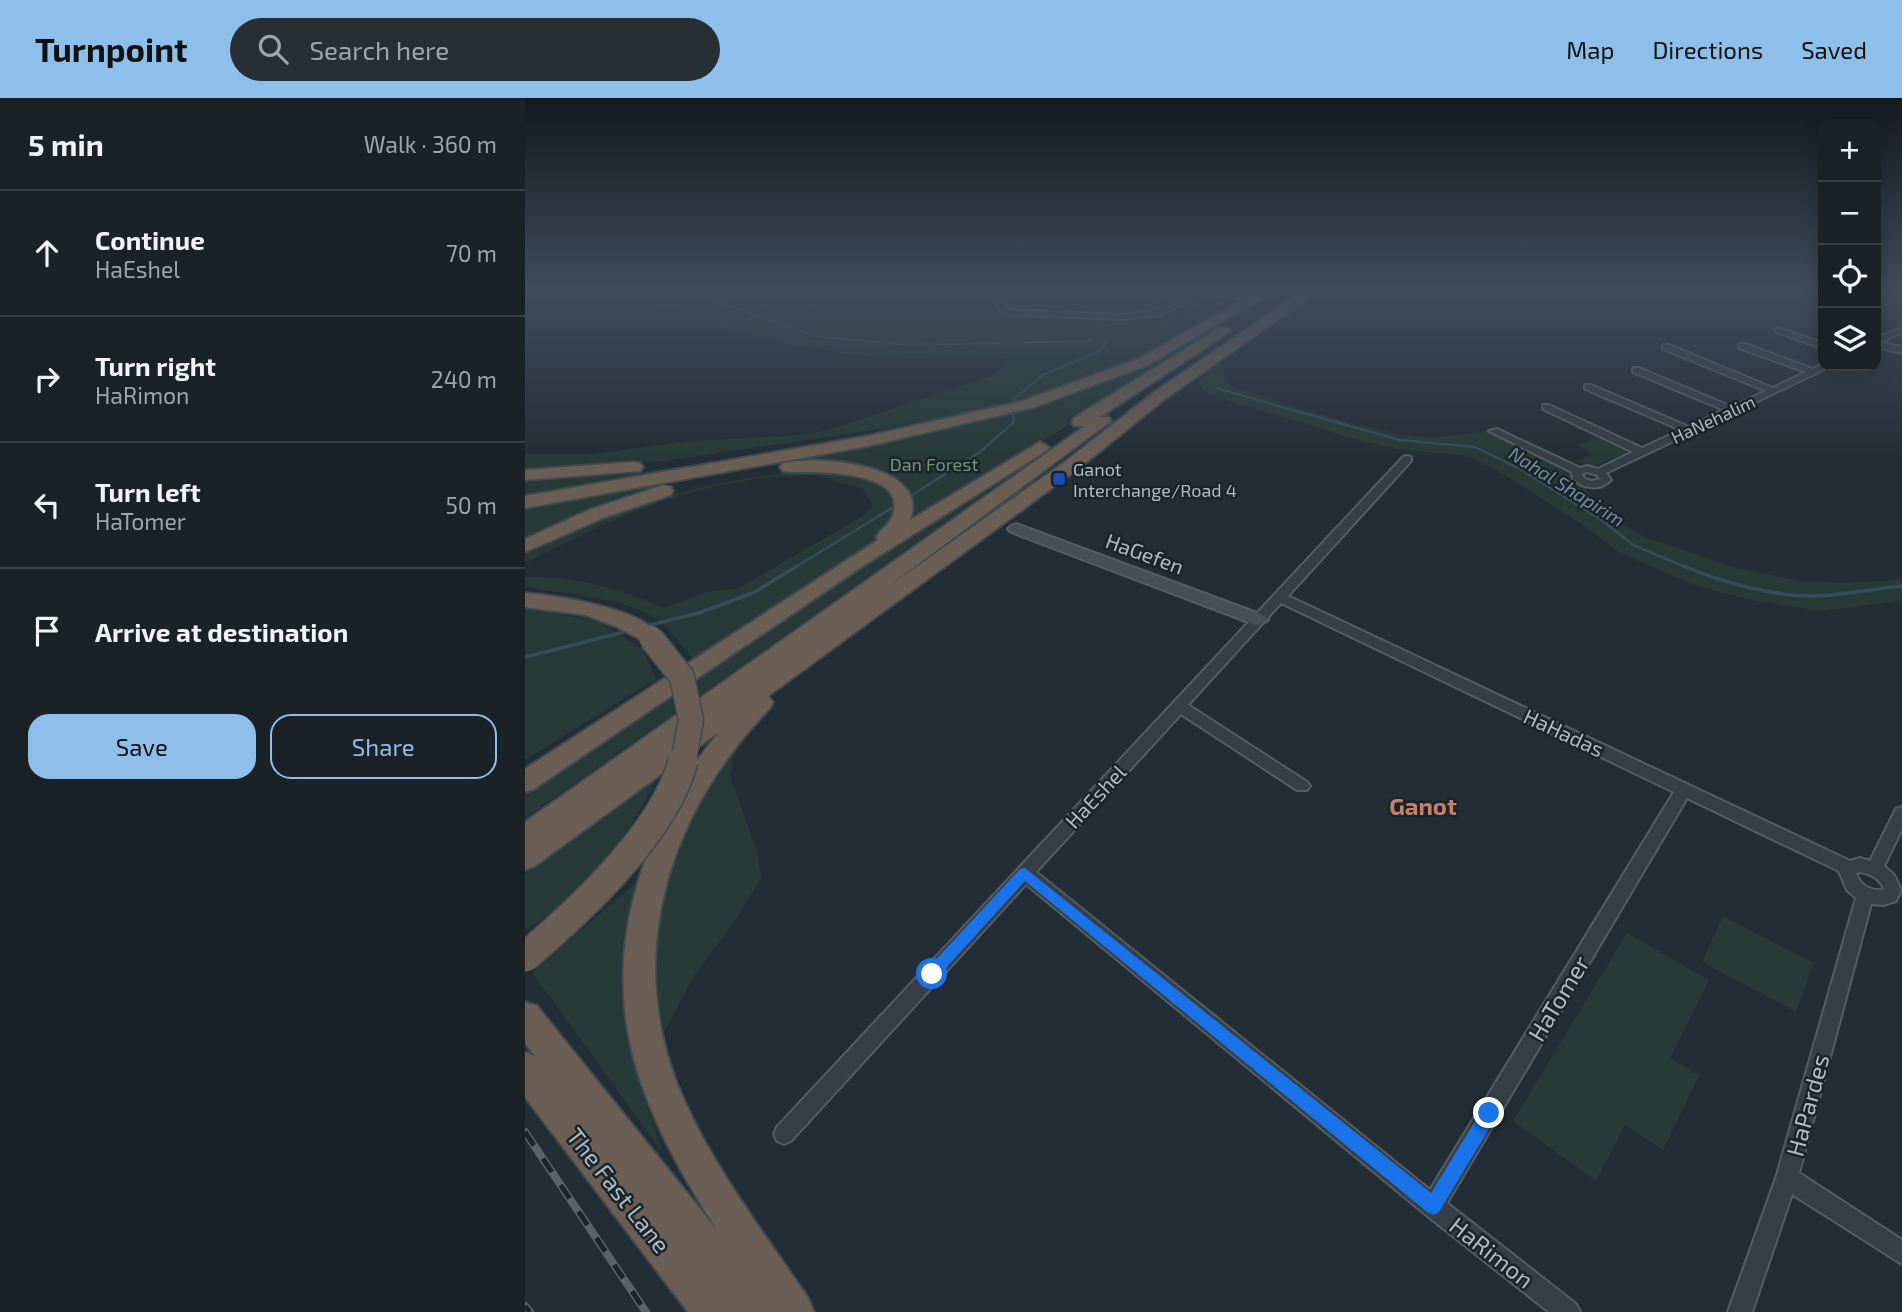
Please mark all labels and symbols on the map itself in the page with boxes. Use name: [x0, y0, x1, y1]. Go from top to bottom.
street label: HaNehalim: [1667, 390, 1759, 448]
water label: Nahal Shapirim: [1505, 441, 1629, 531]
park label: Dan Forest: [890, 453, 978, 475]
place label: Ganot Interchange/Road 4: [1073, 458, 1237, 501]
marker: Ganot Interchange/Road 4: [1051, 471, 1067, 487]
street label: HaGefen: [1103, 527, 1187, 579]
street label: HaHadas: [1520, 703, 1608, 761]
street label: HaEshel: [1059, 759, 1131, 833]
district label: Ganot: [1389, 791, 1457, 820]
street label: HaTomer: [1521, 950, 1595, 1046]
route start: [916, 958, 947, 989]
street label: HaPardes: [1779, 1051, 1835, 1159]
route end: [1473, 1097, 1504, 1128]
street label: The Fast Lane: [561, 1122, 677, 1258]
street label: HaRimon: [1444, 1210, 1540, 1294]

